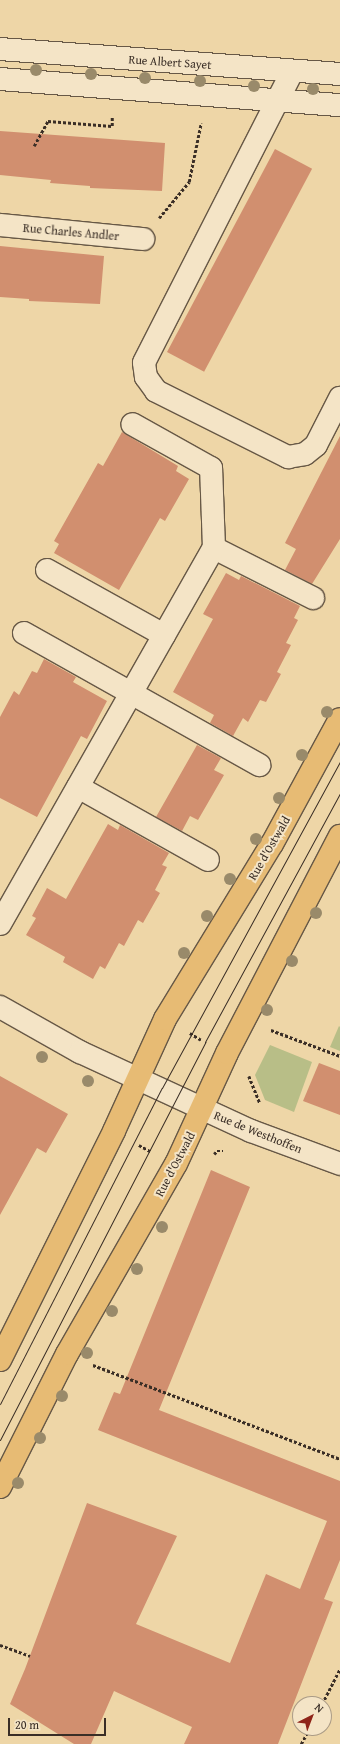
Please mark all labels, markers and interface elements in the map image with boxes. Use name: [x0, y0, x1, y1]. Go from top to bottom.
street label: Rue Albert Sayet: [128, 52, 212, 72]
street label: Rue Charles Andler: [22, 221, 120, 243]
street label: Rue d'Ostwald: [245, 814, 293, 882]
street label: Rue de Westhoffen: [212, 1108, 304, 1156]
street label: Rue d'Ostwald: [152, 1129, 198, 1199]
north arrow: [292, 1696, 332, 1736]
text: N: [311, 1699, 327, 1716]
scale bar: [10, 1710, 108, 1736]
text: 20 m: [15, 1716, 39, 1733]

